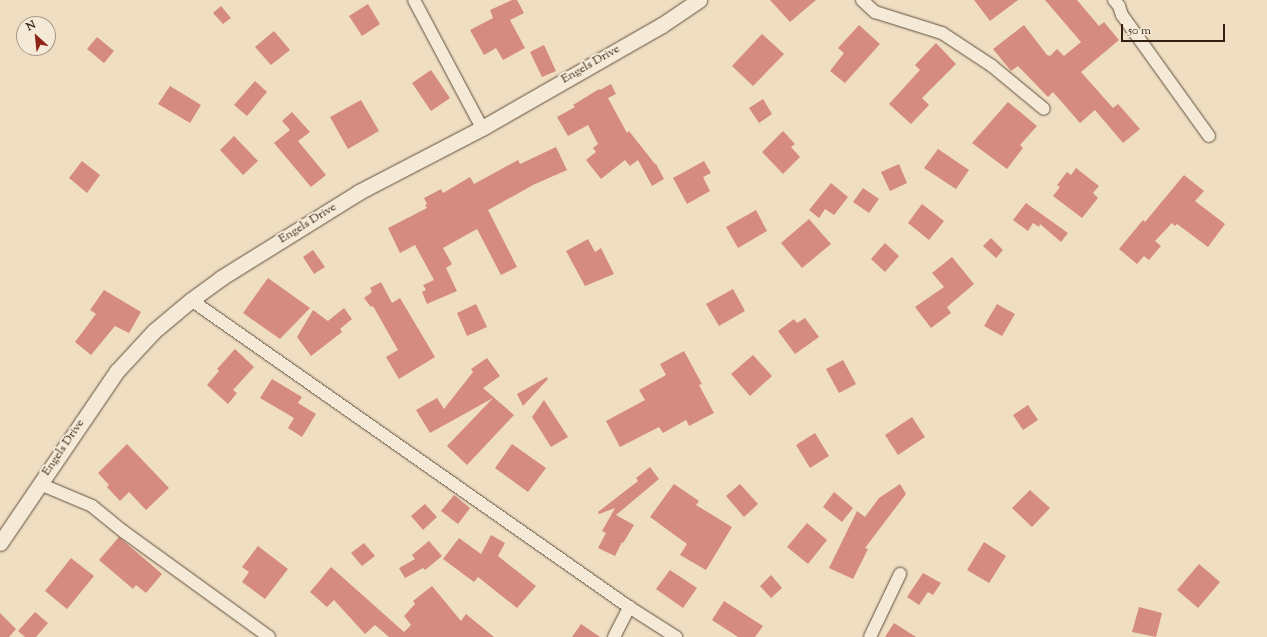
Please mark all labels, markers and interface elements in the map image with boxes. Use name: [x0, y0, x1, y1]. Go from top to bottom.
north arrow: [16, 16, 56, 56]
scale bar: [1123, 16, 1227, 42]
text: N: [23, 17, 39, 35]
text: 50 m: [1128, 22, 1151, 40]
street label: Engels Drive: [559, 43, 623, 87]
street label: Engels Drive: [277, 201, 339, 247]
street label: Engels Drive: [40, 417, 88, 479]

